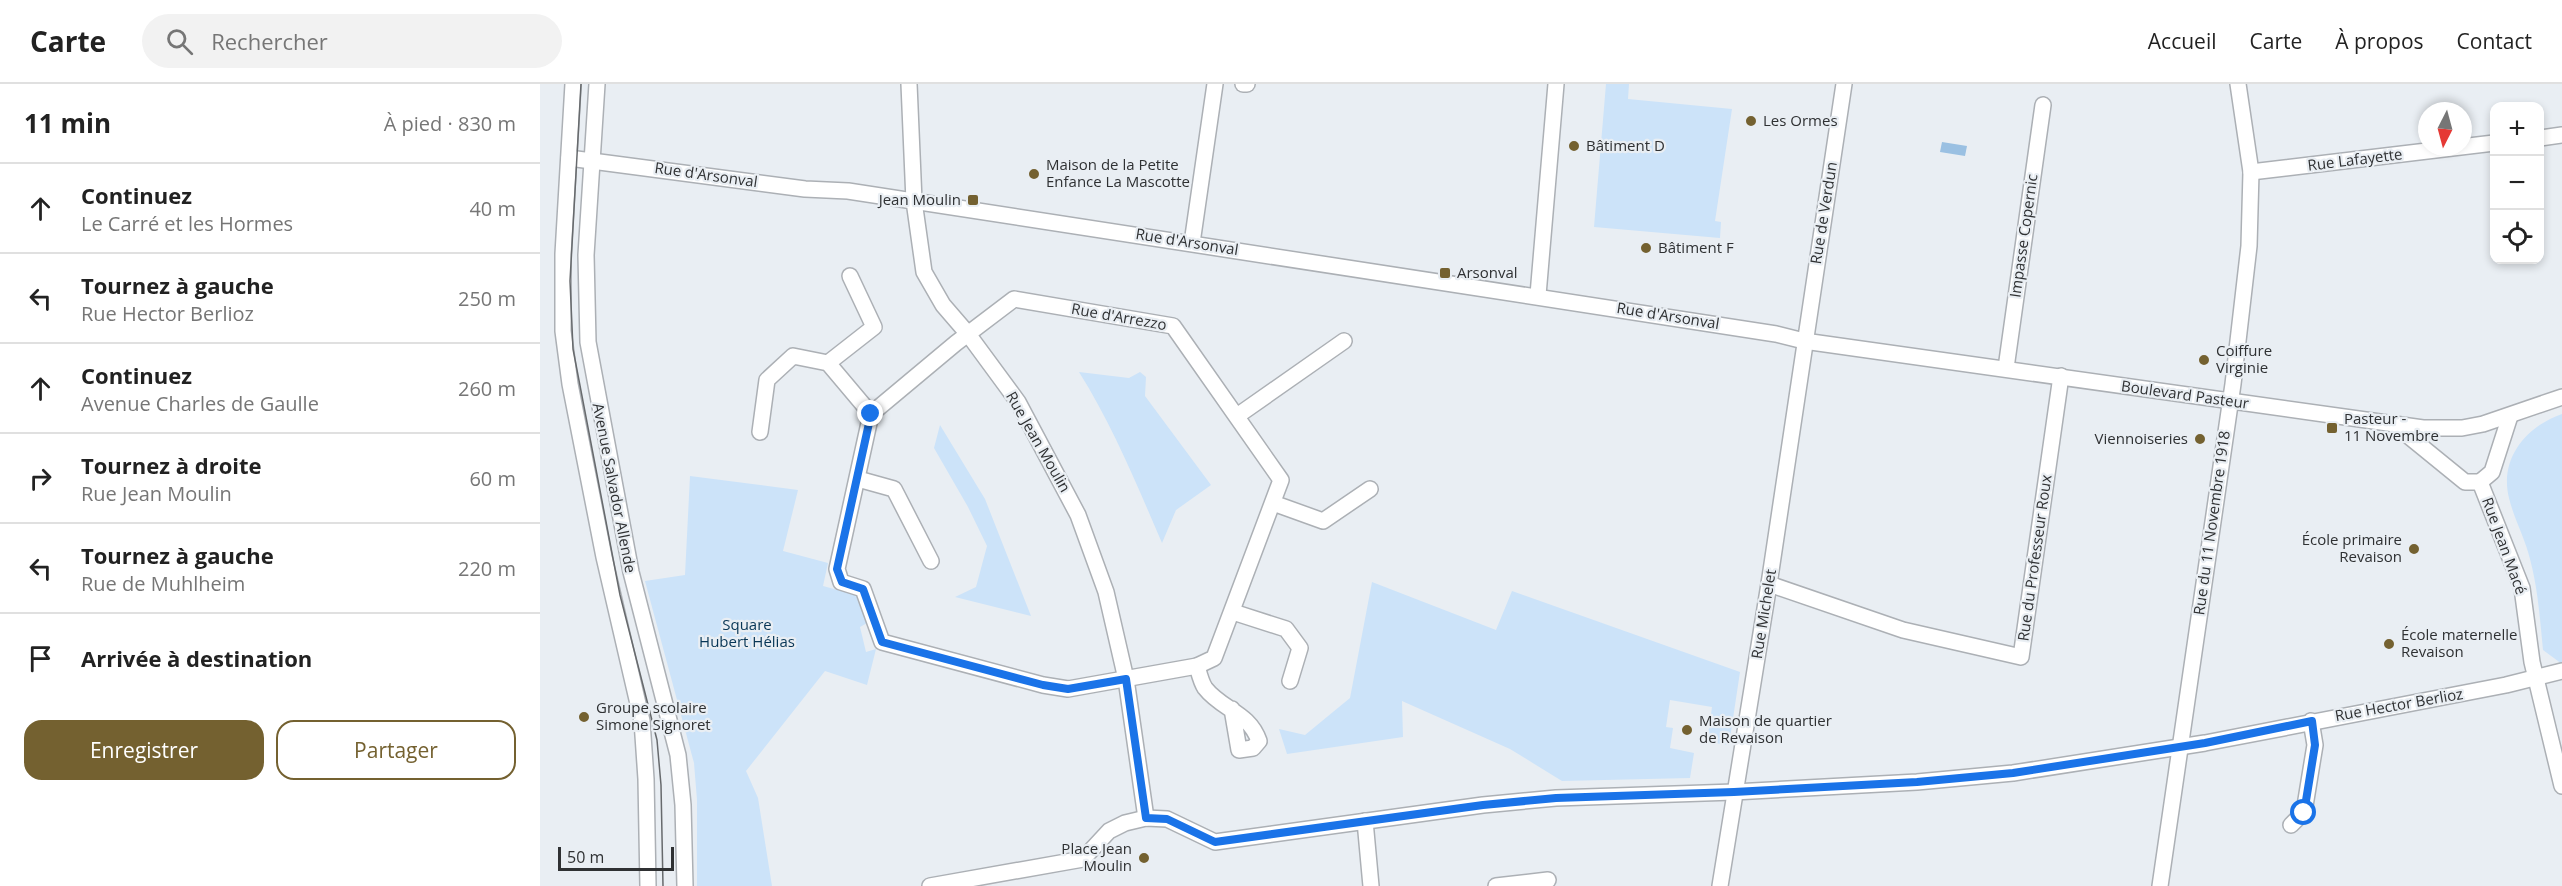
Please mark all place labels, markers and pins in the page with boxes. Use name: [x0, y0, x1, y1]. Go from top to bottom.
place label: Les Ormes: [1763, 110, 1838, 130]
marker: Les Ormes: [1744, 114, 1758, 128]
place label: Bâtiment D: [1586, 135, 1665, 155]
marker: Bâtiment D: [1567, 139, 1581, 153]
place label: Maison de la Petite Enfance La Mascotte: [1046, 154, 1190, 191]
marker: Maison de la Petite Enfance La Mascotte: [1027, 167, 1041, 181]
place label: Jean Moulin: [877, 189, 961, 209]
marker: Jean Moulin: [966, 193, 980, 207]
place label: Bâtiment F: [1658, 237, 1734, 257]
marker: Bâtiment F: [1639, 241, 1653, 255]
place label: Arsonval: [1457, 262, 1518, 282]
marker: Arsonval: [1438, 266, 1452, 280]
place label: Coiffure Virginie: [2216, 340, 2272, 377]
marker: Coiffure Virginie: [2197, 353, 2211, 367]
place label: Pasteur - 11 Novembre: [2344, 408, 2439, 445]
marker: Pasteur - 11 Novembre: [2325, 421, 2339, 435]
place label: Viennoiseries: [2095, 428, 2188, 448]
marker: Viennoiseries: [2193, 432, 2207, 446]
place label: École primaire Revaison: [2302, 529, 2402, 566]
marker: École primaire Revaison: [2407, 542, 2421, 556]
place label: École maternelle Revaison: [2401, 624, 2517, 661]
marker: École maternelle Revaison: [2382, 637, 2396, 651]
place label: Groupe scolaire Simone Signoret: [596, 697, 711, 734]
marker: Groupe scolaire Simone Signoret: [577, 710, 591, 724]
place label: Maison de quartier de Revaison: [1699, 710, 1832, 747]
marker: Maison de quartier de Revaison: [1680, 723, 1694, 737]
place label: Place Jean Moulin: [1061, 838, 1132, 875]
marker: Place Jean Moulin: [1137, 851, 1151, 865]

